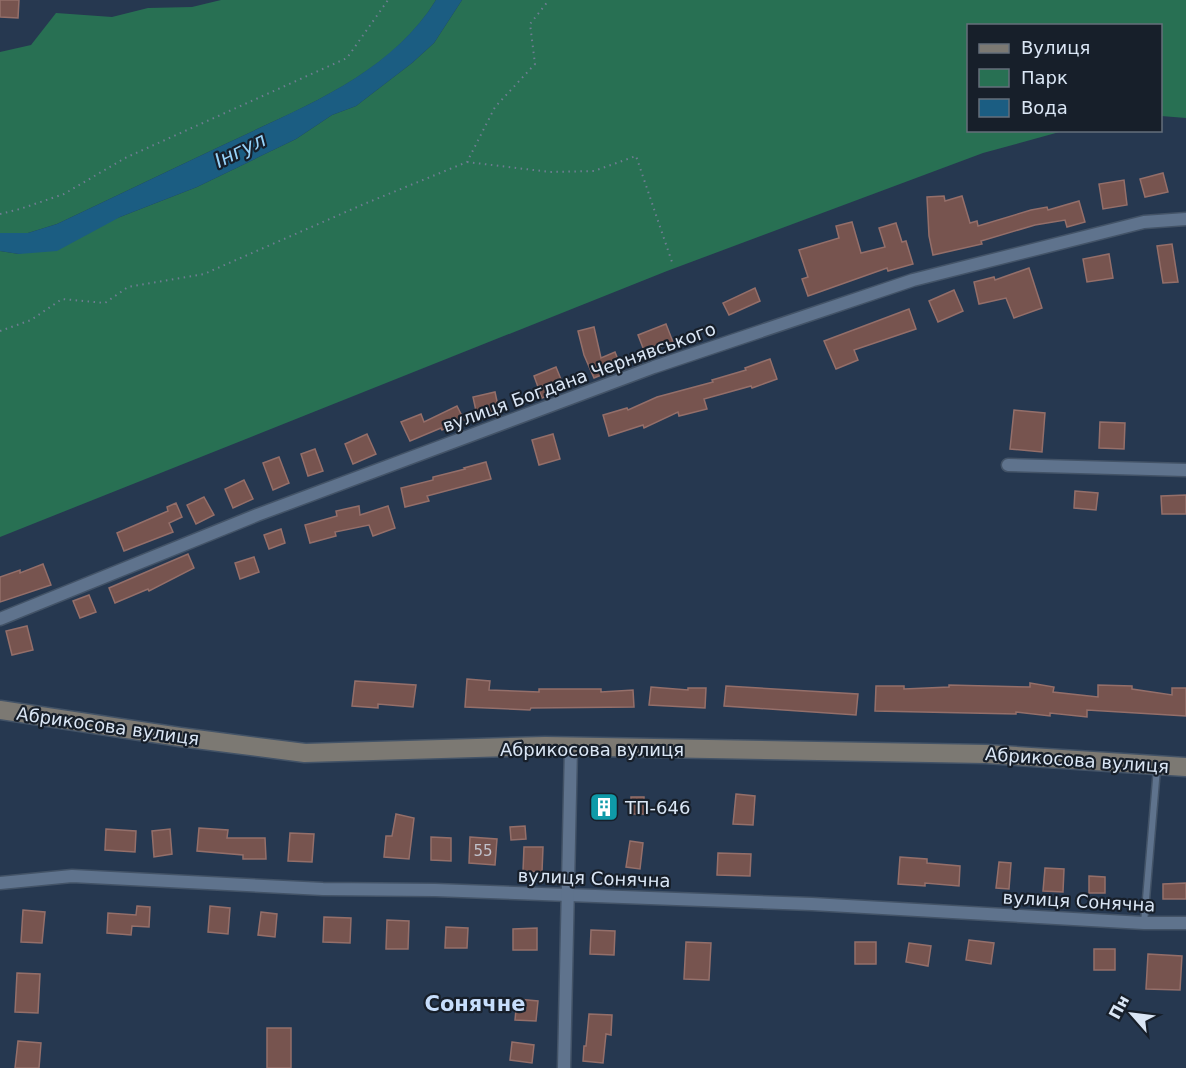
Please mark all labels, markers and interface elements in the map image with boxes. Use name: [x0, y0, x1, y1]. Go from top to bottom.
legend: [967, 24, 1162, 132]
text: Вулиця: [1021, 37, 1090, 58]
text: Парк: [1021, 67, 1068, 88]
text: Вода: [1021, 97, 1068, 118]
water label: Інгул: [210, 127, 270, 173]
street label: вулиця Богдана Чернявського: [440, 318, 718, 436]
street label: Абрикосова вулиця: [15, 703, 201, 749]
street label: Абрикосова вулиця: [500, 739, 684, 760]
street label: Абрикосова вулиця: [984, 743, 1170, 777]
building icon: ТП-646: [588, 791, 620, 823]
place label: ТП-646: [624, 797, 690, 818]
house number: 55: [473, 842, 493, 860]
street label: вулиця Сонячна: [517, 865, 671, 891]
street label: вулиця Сонячна: [1002, 887, 1156, 915]
north arrow: [1102, 984, 1162, 1044]
district label: Сонячне: [424, 992, 526, 1016]
text: Пн: [1105, 992, 1133, 1022]

